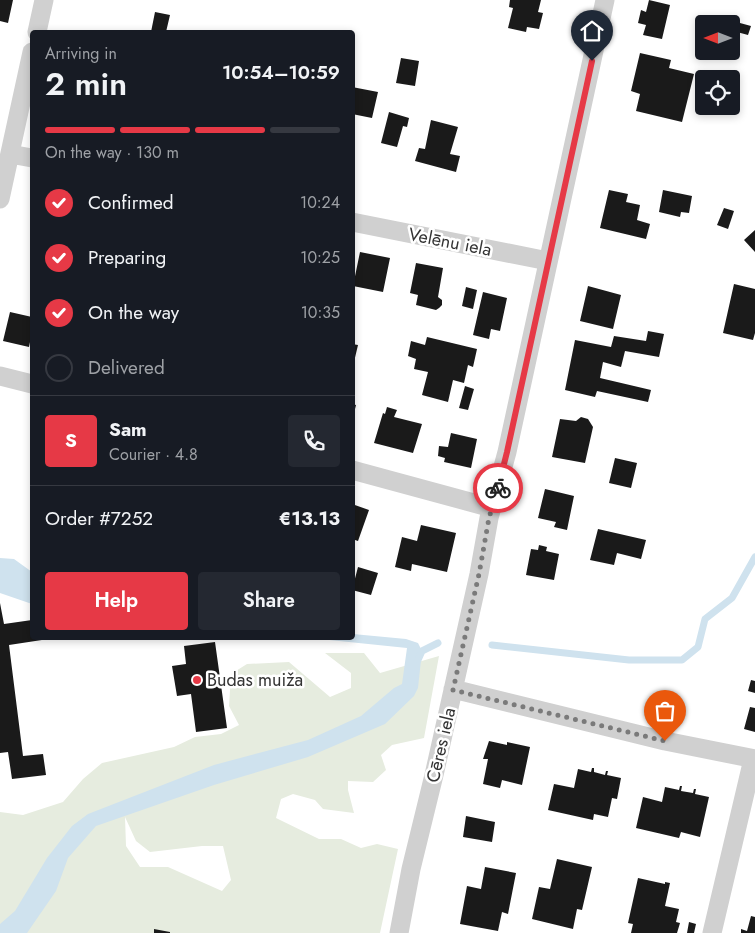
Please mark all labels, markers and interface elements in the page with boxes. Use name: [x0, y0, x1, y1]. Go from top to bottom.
pin: [571, 10, 613, 61]
north arrow: [695, 15, 740, 60]
map controls: [695, 15, 740, 115]
icon: home: [578, 17, 606, 45]
text: Arriving in: [45, 42, 117, 65]
text: 10:54–10:59: [222, 59, 340, 86]
text: 2 min: [45, 61, 127, 107]
button: locate: [695, 70, 740, 115]
text: On the way · 130 m: [45, 141, 179, 164]
icon: check: [45, 189, 73, 217]
text: Confirmed: [88, 189, 174, 216]
text: 10:24: [300, 191, 340, 214]
street label: Velēnu iela: [406, 221, 494, 263]
icon: check: [45, 244, 73, 272]
text: Preparing: [88, 244, 166, 271]
text: 10:25: [300, 246, 340, 269]
icon: check: [45, 299, 73, 327]
text: On the way: [88, 299, 179, 326]
text: 10:35: [301, 301, 340, 324]
text: Delivered: [88, 354, 165, 381]
button: phone: [288, 415, 340, 467]
text: Sam: [109, 416, 147, 443]
text: S: [65, 427, 77, 454]
text: Courier · 4.8: [109, 443, 198, 466]
courier: [473, 463, 523, 513]
icon: bike: [484, 474, 512, 502]
text: Order #7252: [45, 505, 153, 532]
text: €13.13: [279, 505, 340, 532]
button: Help: [45, 572, 188, 630]
button: Share: [198, 572, 340, 630]
place label: Budas muiža: [207, 667, 303, 693]
marker: Budas muiža: [191, 674, 203, 686]
pin: [644, 690, 686, 741]
icon: bag: [651, 697, 679, 725]
street label: Cēres iela: [420, 705, 462, 785]

